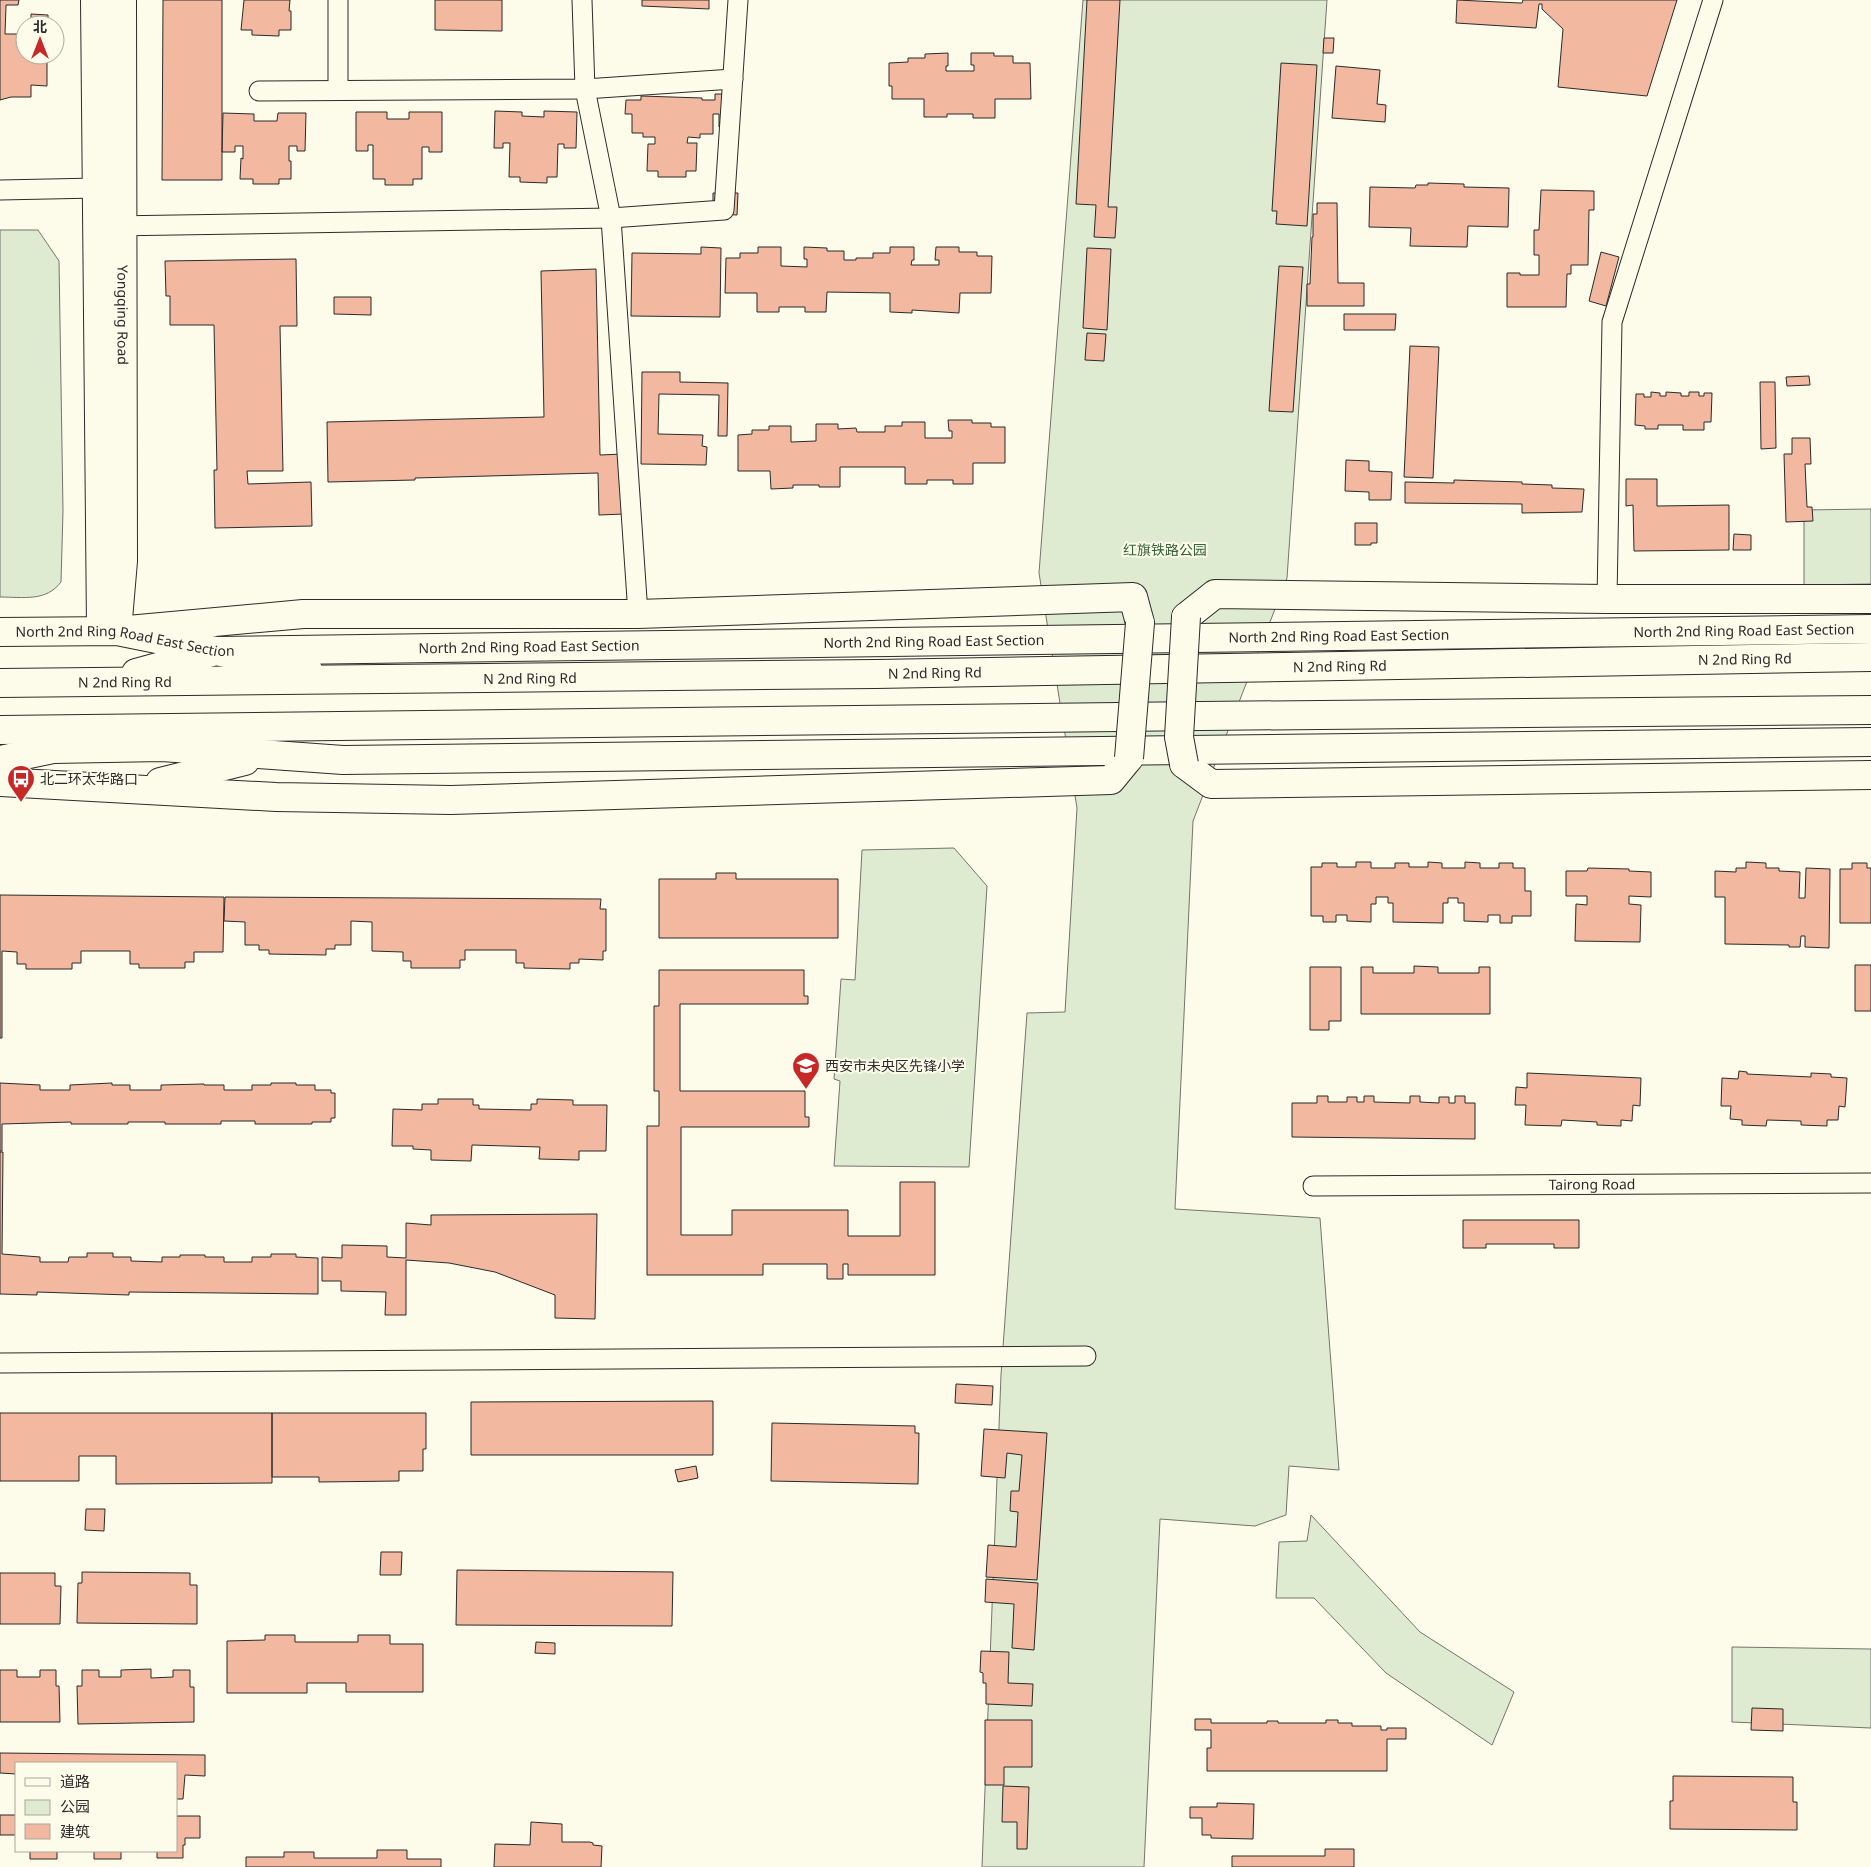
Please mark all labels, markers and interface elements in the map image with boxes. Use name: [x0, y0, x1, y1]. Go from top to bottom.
north arrow: [15, 15, 65, 65]
text: 北: [33, 17, 47, 36]
street label: Yongqing Road: [113, 265, 133, 365]
park label: 红旗铁路公园: [1123, 540, 1207, 559]
street label: North 2nd Ring Road East Section: [1633, 619, 1854, 641]
street label: North 2nd Ring Road East Section: [15, 621, 235, 660]
street label: North 2nd Ring Road East Section: [1228, 625, 1450, 647]
street label: North 2nd Ring Road East Section: [823, 630, 1045, 652]
street label: North 2nd Ring Road East Section: [418, 635, 640, 657]
street label: N 2nd Ring Rd: [1698, 648, 1792, 669]
street label: N 2nd Ring Rd: [1293, 656, 1387, 676]
street label: N 2nd Ring Rd: [888, 662, 982, 683]
street label: N 2nd Ring Rd: [483, 668, 577, 688]
street label: N 2nd Ring Rd: [78, 672, 172, 692]
bus stop icon: 北二环太华路口: [6, 764, 36, 803]
place label: 北二环太华路口: [40, 769, 138, 788]
school or university icon: 西安市未央区先锋小学: [791, 1051, 821, 1090]
place label: 西安市未央区先锋小学: [825, 1056, 965, 1075]
street label: Tairong Road: [1549, 1174, 1635, 1194]
legend: [15, 1762, 178, 1852]
text: 道路: [60, 1771, 90, 1791]
text: 公园: [60, 1796, 90, 1816]
text: 建筑: [60, 1821, 90, 1841]

